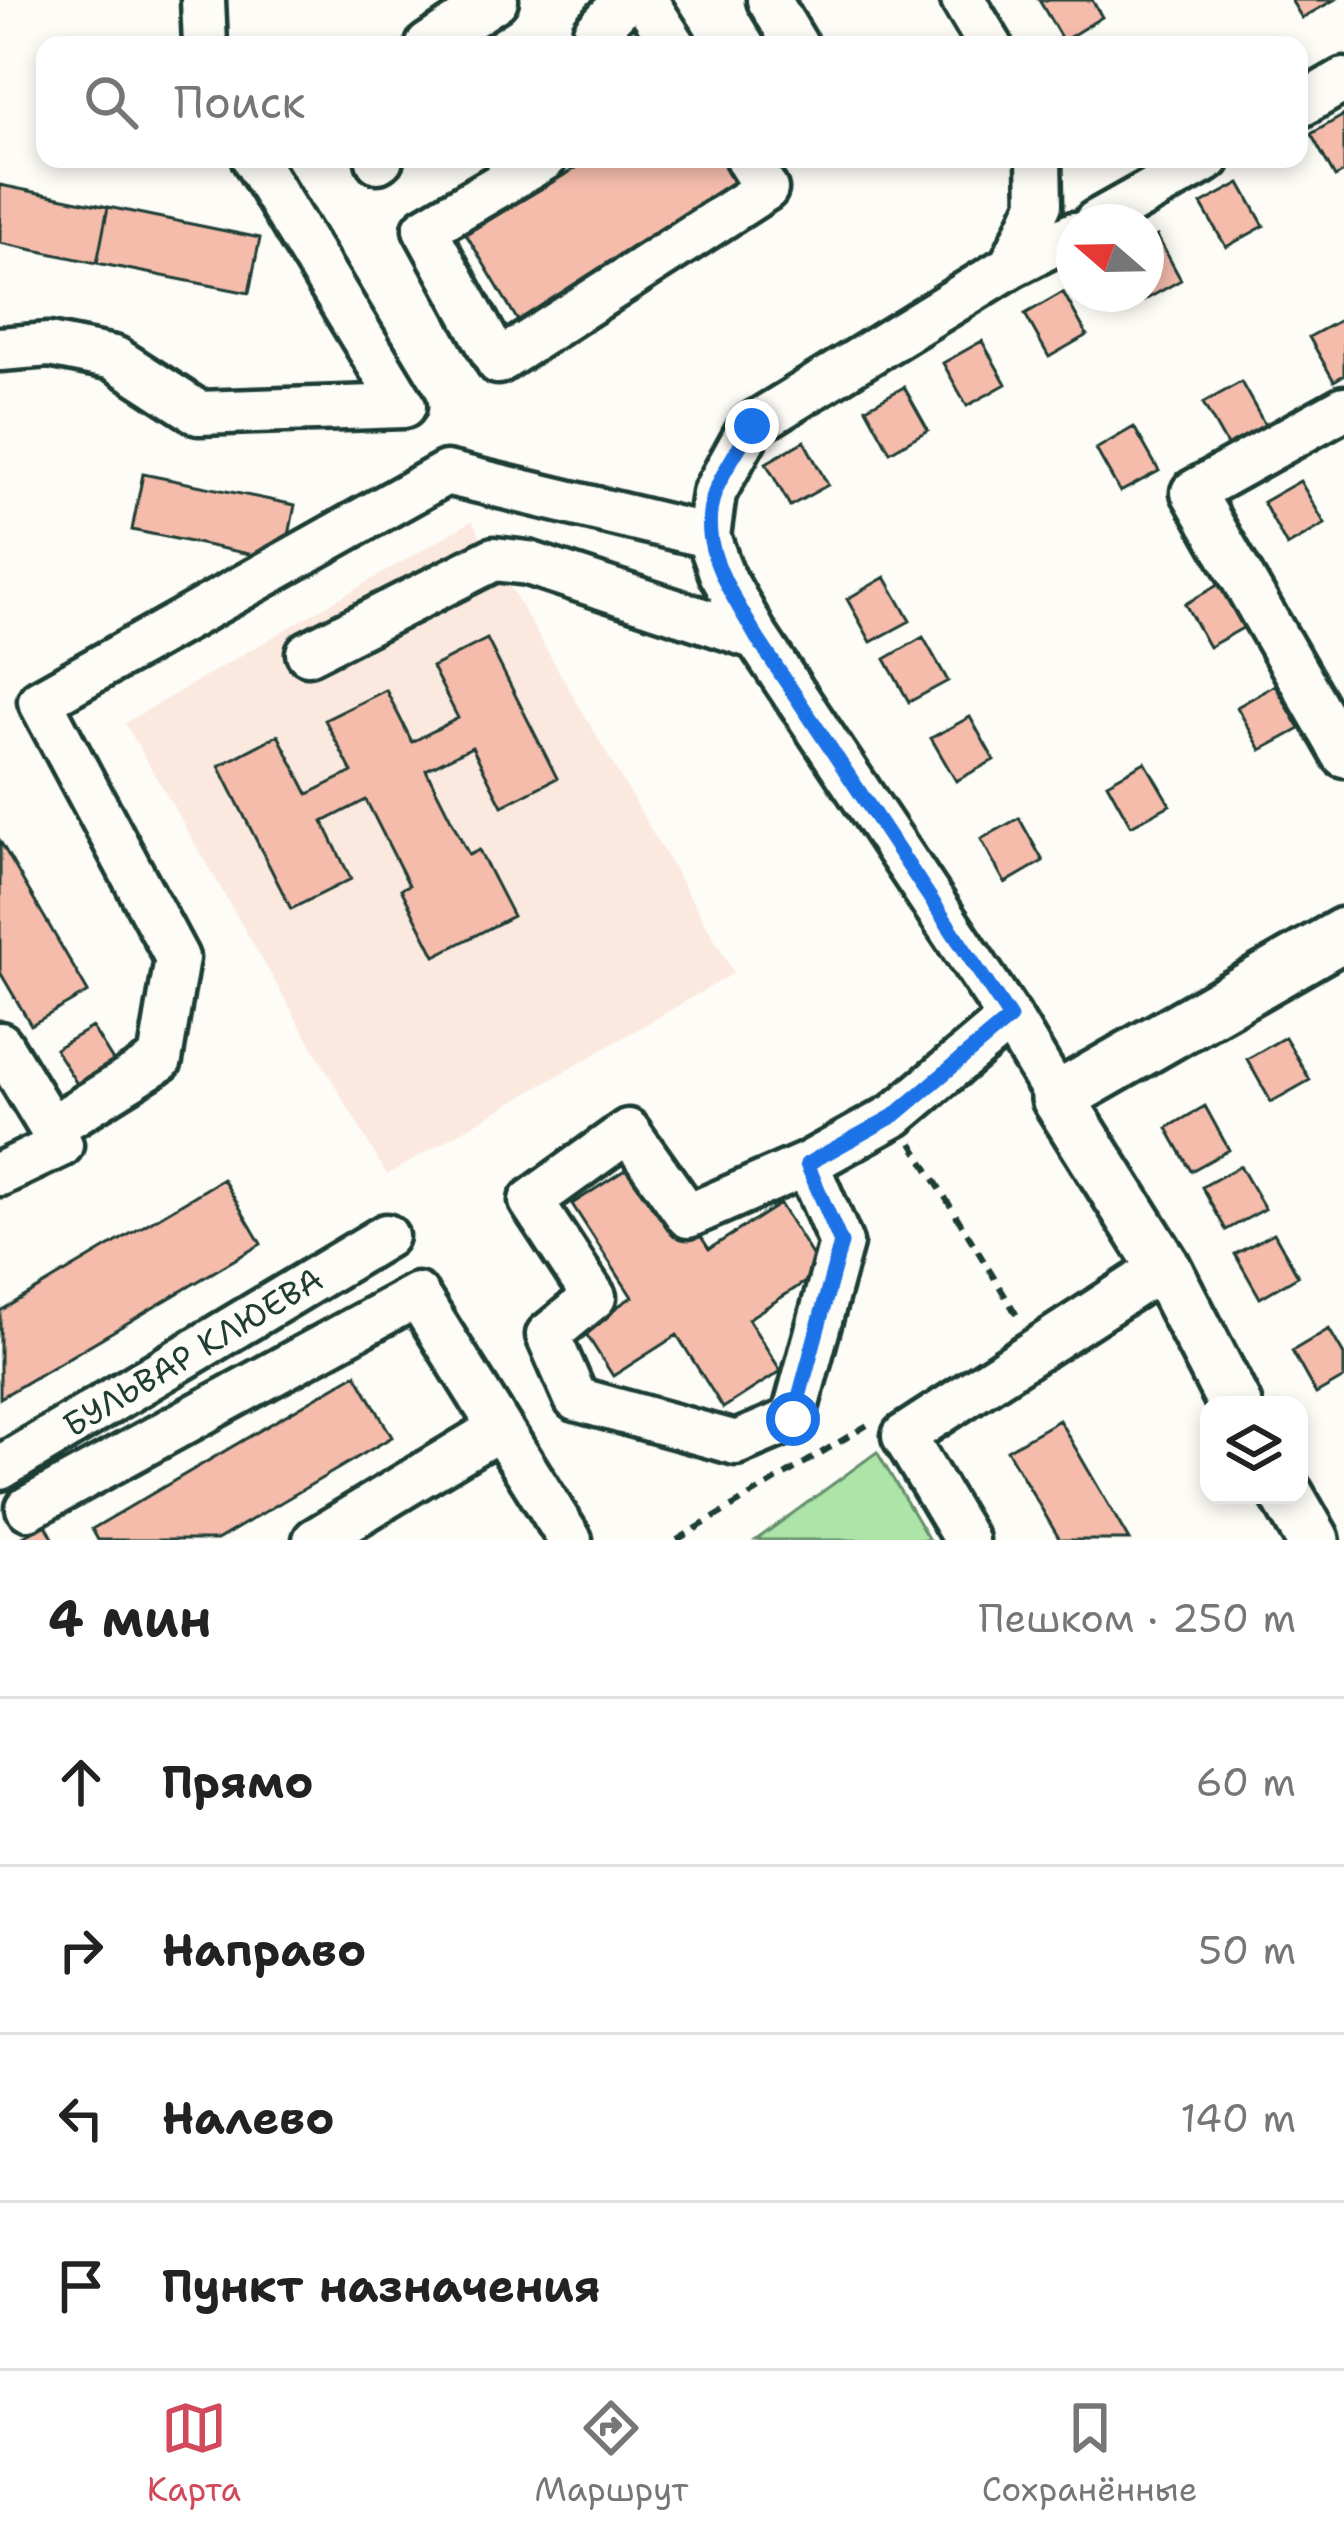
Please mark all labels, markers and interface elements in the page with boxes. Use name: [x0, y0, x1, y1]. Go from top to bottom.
search box: [36, 36, 1308, 168]
icon: search: [78, 69, 144, 135]
text: Поиск: [174, 72, 305, 132]
north arrow: [1056, 204, 1164, 312]
route end: [725, 399, 779, 453]
street label: БУЛЬВАР КЛЮЕВА: [55, 1257, 331, 1447]
route start: [766, 1392, 820, 1446]
map controls: [1200, 1396, 1308, 1504]
button: layers: [1200, 1396, 1308, 1504]
text: 4 мин: [48, 1584, 212, 1652]
text: Пешком · 250 m: [979, 1592, 1296, 1644]
icon: ahead: [48, 1749, 114, 1815]
text: Прямо: [162, 1752, 313, 1812]
text: 60 m: [1196, 1756, 1296, 1808]
icon: right: [48, 1917, 114, 1983]
text: Направо: [162, 1920, 366, 1980]
text: 50 m: [1198, 1924, 1296, 1976]
icon: left: [48, 2085, 114, 2151]
text: Налево: [162, 2088, 335, 2148]
text: 140 m: [1180, 2092, 1296, 2144]
icon: arrive: [48, 2253, 114, 2319]
text: Пункт назначения: [162, 2256, 601, 2316]
tab: Карта: [147, 2395, 241, 2512]
tab: Маршрут: [534, 2395, 688, 2512]
tab: Сохранённые: [982, 2395, 1197, 2512]

